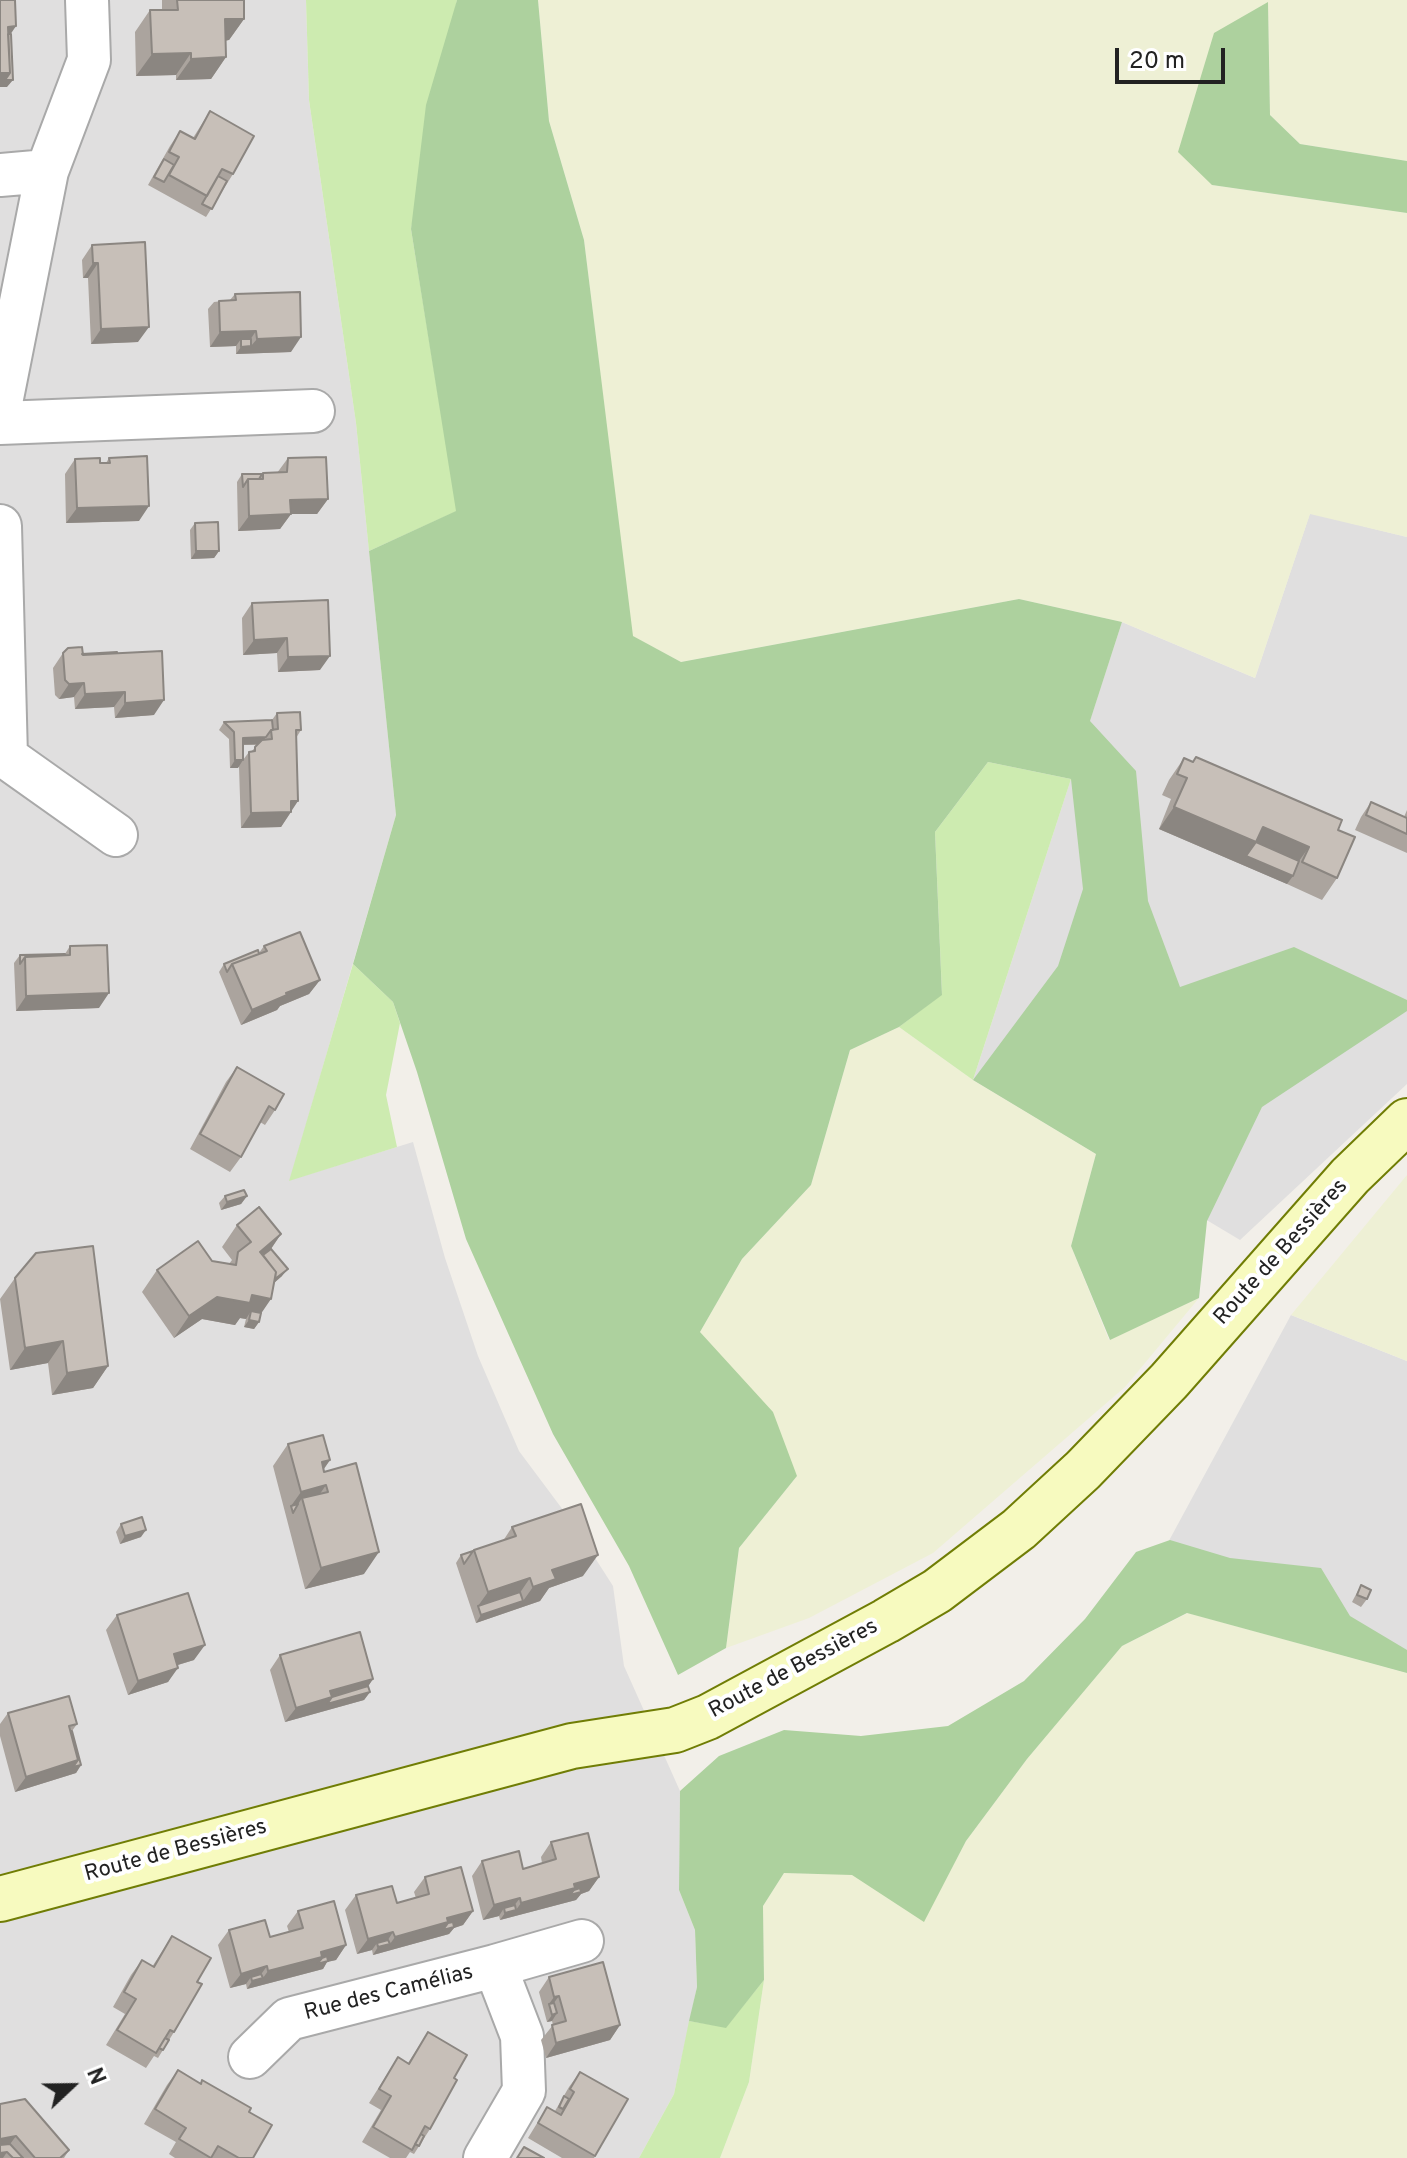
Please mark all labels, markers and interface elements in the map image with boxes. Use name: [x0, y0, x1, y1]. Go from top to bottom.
scale bar: [1119, 32, 1229, 82]
text: 20 m: [1129, 47, 1185, 77]
street label: Route de Bessières: [1209, 1175, 1355, 1331]
street label: Route de Bessières: [705, 1614, 883, 1726]
street label: Route de Bessières: [82, 1815, 270, 1889]
street label: Rue des Camélias: [302, 1960, 476, 2028]
north arrow: [32, 2046, 112, 2126]
text: N: [79, 2064, 110, 2089]

